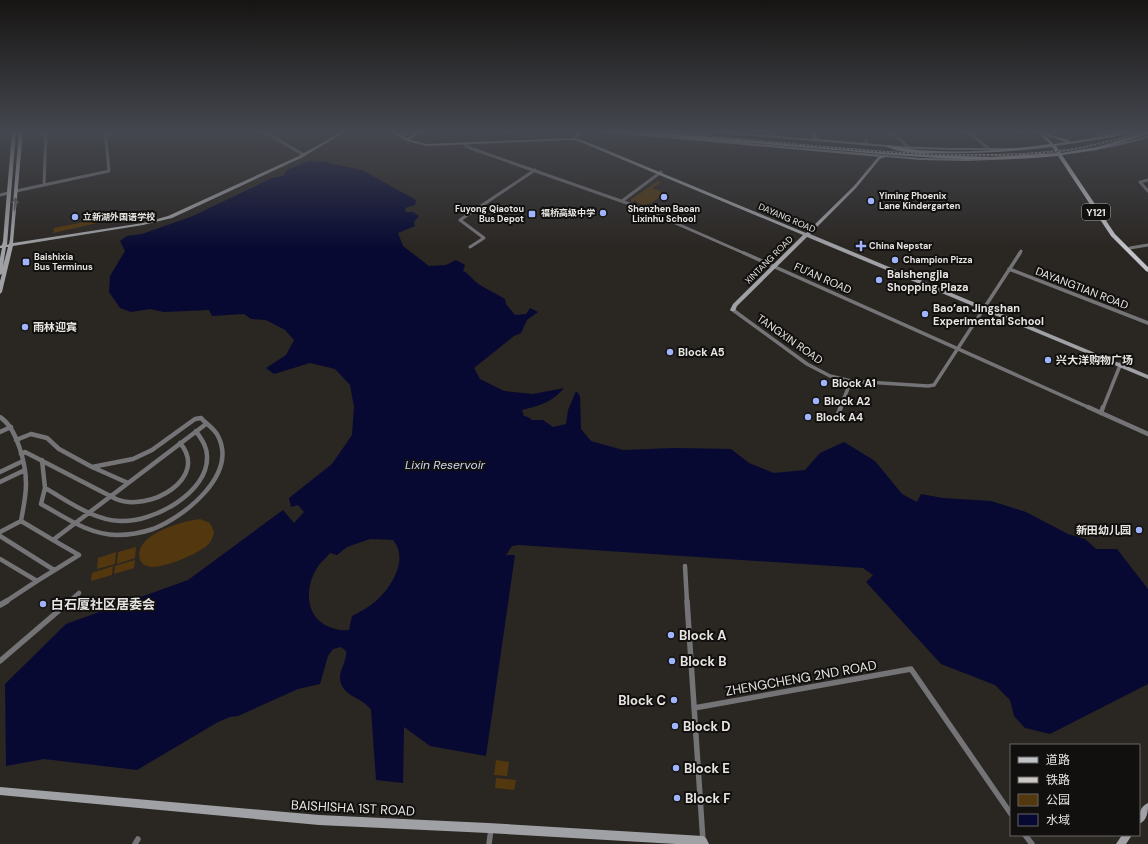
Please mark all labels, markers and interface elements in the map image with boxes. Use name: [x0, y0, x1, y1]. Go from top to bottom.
place label: Yiming Phoenix Lane Kindergarten: [879, 190, 960, 212]
marker: Shenzhen Baoan Lixinhu School: [659, 192, 669, 202]
marker: Yiming Phoenix Lane Kindergarten: [866, 196, 876, 206]
one-way arrow: [11, 198, 18, 211]
street label: DAYANG ROAD: [757, 201, 817, 235]
place label: Fuyong Qiaotou Bus Depot: [455, 203, 524, 225]
place label: Shenzhen Baoan Lixinhu School: [628, 203, 700, 225]
road number: Y121: [1082, 204, 1110, 220]
place label: 福桥高级中学: [541, 207, 595, 219]
marker: 福桥高级中学: [598, 208, 608, 218]
marker: Fuyong Qiaotou Bus Depot: [527, 209, 537, 219]
place label: 立新湖外国语学校: [83, 211, 156, 223]
marker: 立新湖外国语学校: [70, 212, 80, 222]
street label: XINTANG ROAD: [742, 233, 796, 287]
place label: China Nepstar: [869, 240, 932, 252]
marker: China Nepstar: [856, 241, 866, 251]
place label: Baishixia Bus Terminus: [34, 251, 93, 273]
place label: Champion Pizza: [903, 254, 973, 266]
marker: Champion Pizza: [890, 255, 900, 265]
marker: Baishixia Bus Terminus: [21, 257, 31, 267]
street label: FU'AN ROAD: [792, 259, 854, 297]
street label: DAYANGTIAN ROAD: [1034, 264, 1131, 312]
place label: Baishengjia Shopping Plaza: [887, 267, 968, 294]
marker: Baishengjia Shopping Plaza: [874, 275, 884, 285]
place label: Bao’an Jingshan Experimental School: [933, 301, 1044, 328]
marker: Bao’an Jingshan Experimental School: [920, 309, 930, 319]
street label: TANGXIN ROAD: [754, 311, 826, 367]
place label: 雨林迎宾: [33, 320, 77, 334]
marker: 雨林迎宾: [20, 322, 30, 332]
place label: Block A5: [678, 345, 725, 359]
marker: Block A5: [665, 347, 675, 357]
place label: 兴大洋购物广场: [1056, 353, 1133, 367]
marker: 兴大洋购物广场: [1043, 355, 1053, 365]
place label: Block A1: [832, 376, 876, 390]
marker: Block A1: [819, 378, 829, 388]
place label: Block A2: [824, 394, 870, 408]
marker: Block A2: [811, 396, 821, 406]
place label: Block A4: [816, 410, 863, 424]
marker: Block A4: [803, 412, 813, 422]
water label: Lixin Reservoir: [405, 457, 486, 473]
place label: 新田幼儿园: [1076, 523, 1131, 537]
marker: 新田幼儿园: [1134, 525, 1144, 535]
place label: 白石厦社区居委会: [51, 596, 155, 613]
marker: 白石厦社区居委会: [38, 599, 48, 609]
place label: Block A: [679, 627, 726, 644]
marker: Block A: [666, 630, 676, 640]
place label: Block B: [680, 653, 726, 670]
marker: Block B: [667, 656, 677, 666]
street label: ZHENGCHENG 2ND ROAD: [724, 656, 878, 700]
place label: Block C: [618, 692, 666, 709]
marker: Block C: [669, 695, 679, 705]
place label: Block D: [683, 718, 730, 735]
marker: Block D: [670, 721, 680, 731]
legend: [1010, 744, 1140, 836]
text: 道路: [1046, 752, 1070, 768]
place label: Block E: [684, 760, 730, 777]
marker: Block E: [671, 763, 681, 773]
text: 铁路: [1046, 772, 1070, 788]
place label: Block F: [685, 790, 730, 807]
text: 公园: [1046, 792, 1070, 808]
marker: Block F: [672, 793, 682, 803]
street label: BAISHISHA 1ST ROAD: [291, 796, 415, 820]
text: 水域: [1046, 812, 1070, 828]

